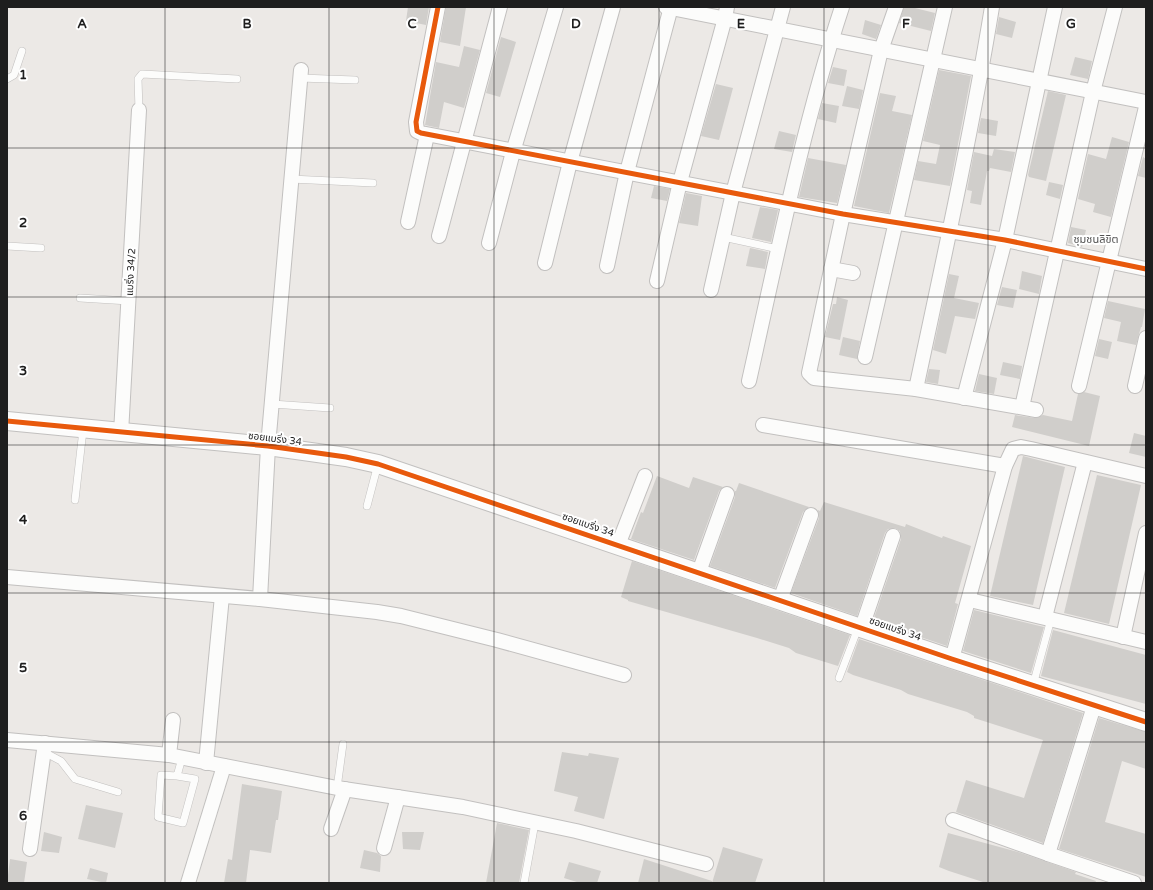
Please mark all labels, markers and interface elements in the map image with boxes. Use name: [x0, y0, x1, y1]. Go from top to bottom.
text: A: [77, 16, 87, 32]
text: B: [242, 16, 252, 32]
text: C: [407, 16, 417, 32]
text: D: [571, 16, 581, 32]
text: E: [737, 16, 745, 32]
text: F: [902, 16, 910, 32]
text: G: [1066, 16, 1076, 32]
text: 1: [19, 67, 27, 83]
text: 2: [19, 215, 27, 231]
district label: ชุมชนลิขิต: [1074, 233, 1118, 246]
street label: แบริ่ง 34/2: [122, 248, 138, 296]
text: 3: [19, 363, 27, 379]
street label: ซอยแบริ่ง 34: [247, 428, 303, 448]
street label: ซอยแบริ่ง 34: [560, 509, 616, 540]
text: 4: [19, 512, 28, 528]
street label: ซอยแบริ่ง 34: [867, 613, 923, 644]
text: 5: [19, 660, 27, 676]
text: 6: [19, 808, 27, 824]

